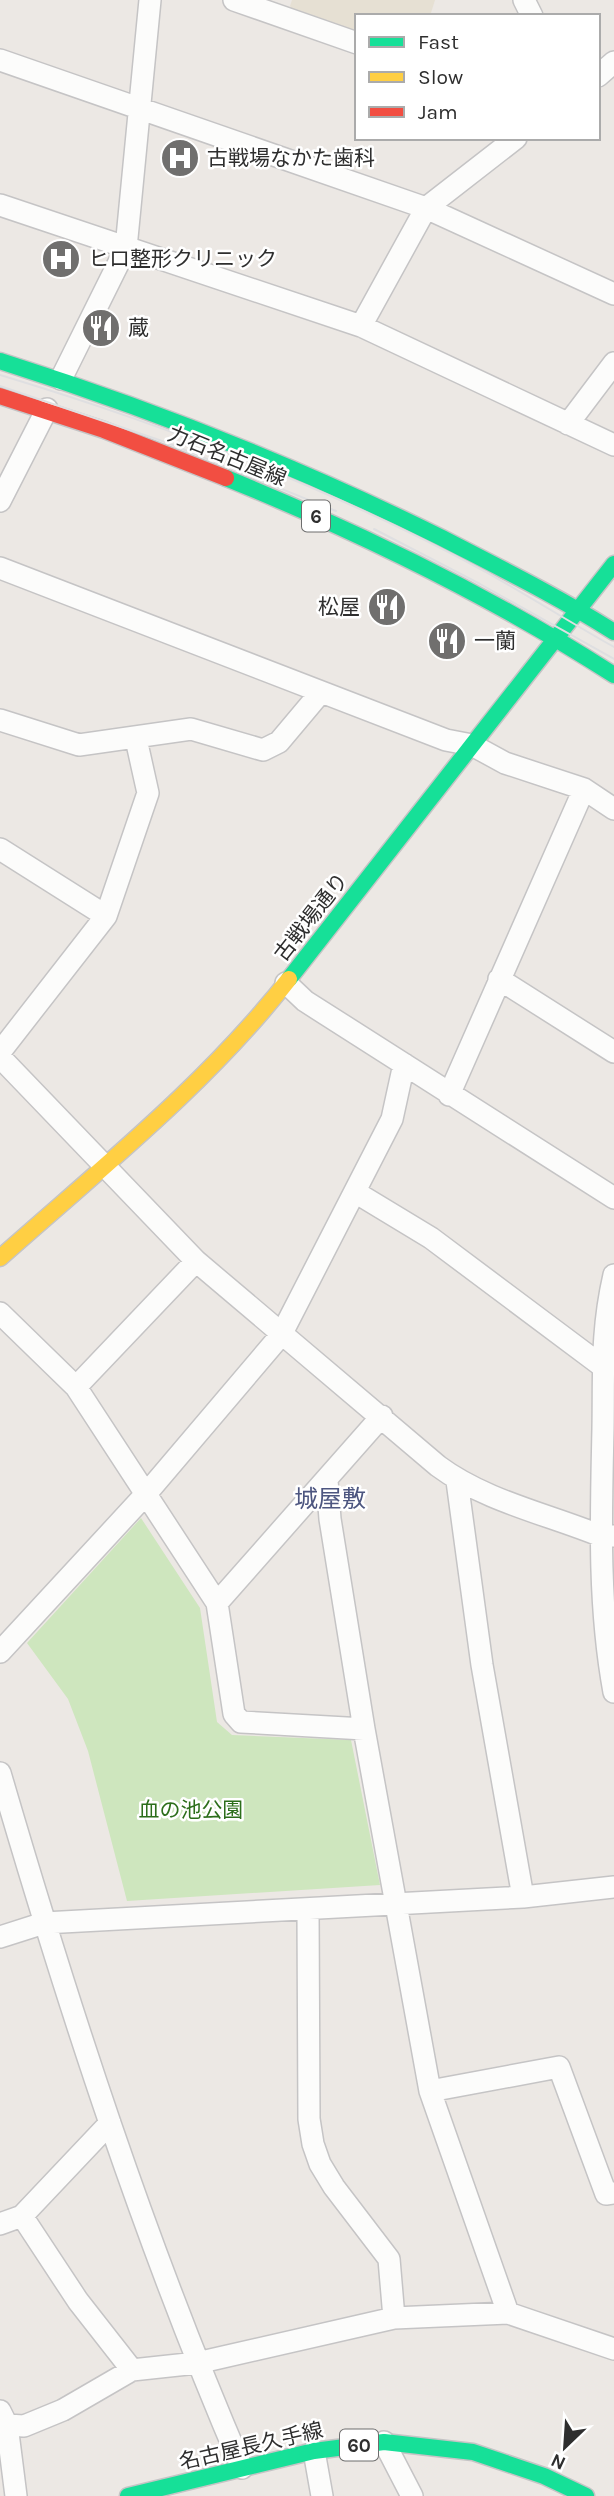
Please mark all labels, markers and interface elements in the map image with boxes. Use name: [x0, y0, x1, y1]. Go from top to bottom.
legend: [355, 14, 600, 140]
text: Fast: [418, 30, 459, 54]
text: Slow: [418, 65, 463, 89]
text: Jam: [418, 100, 458, 124]
hospital icon: 古戦場なかた歯科: [159, 137, 201, 179]
place label: 古戦場なかた歯科: [207, 146, 375, 170]
hospital icon: ヒロ整形クリニック: [40, 238, 82, 280]
place label: ヒロ整形クリニック: [88, 247, 277, 271]
restaurant icon: 蔵: [80, 307, 122, 349]
place label: 蔵: [128, 316, 149, 340]
street label: 力石名古屋線: [164, 421, 290, 491]
road number: 6: [302, 500, 330, 531]
restaurant icon: 松屋: [366, 586, 408, 628]
place label: 松屋: [318, 595, 360, 619]
restaurant icon: 一蘭: [426, 620, 468, 662]
place label: 一蘭: [474, 629, 516, 653]
street label: 古戦場通り: [269, 868, 353, 966]
district label: 城屋敷: [294, 1485, 366, 1513]
park label: 血の池公園: [139, 1798, 244, 1822]
north arrow: [530, 2412, 600, 2482]
street label: 名古屋長久手線: [177, 2418, 325, 2474]
road number: 60: [340, 2430, 378, 2460]
text: N: [547, 2449, 569, 2474]

